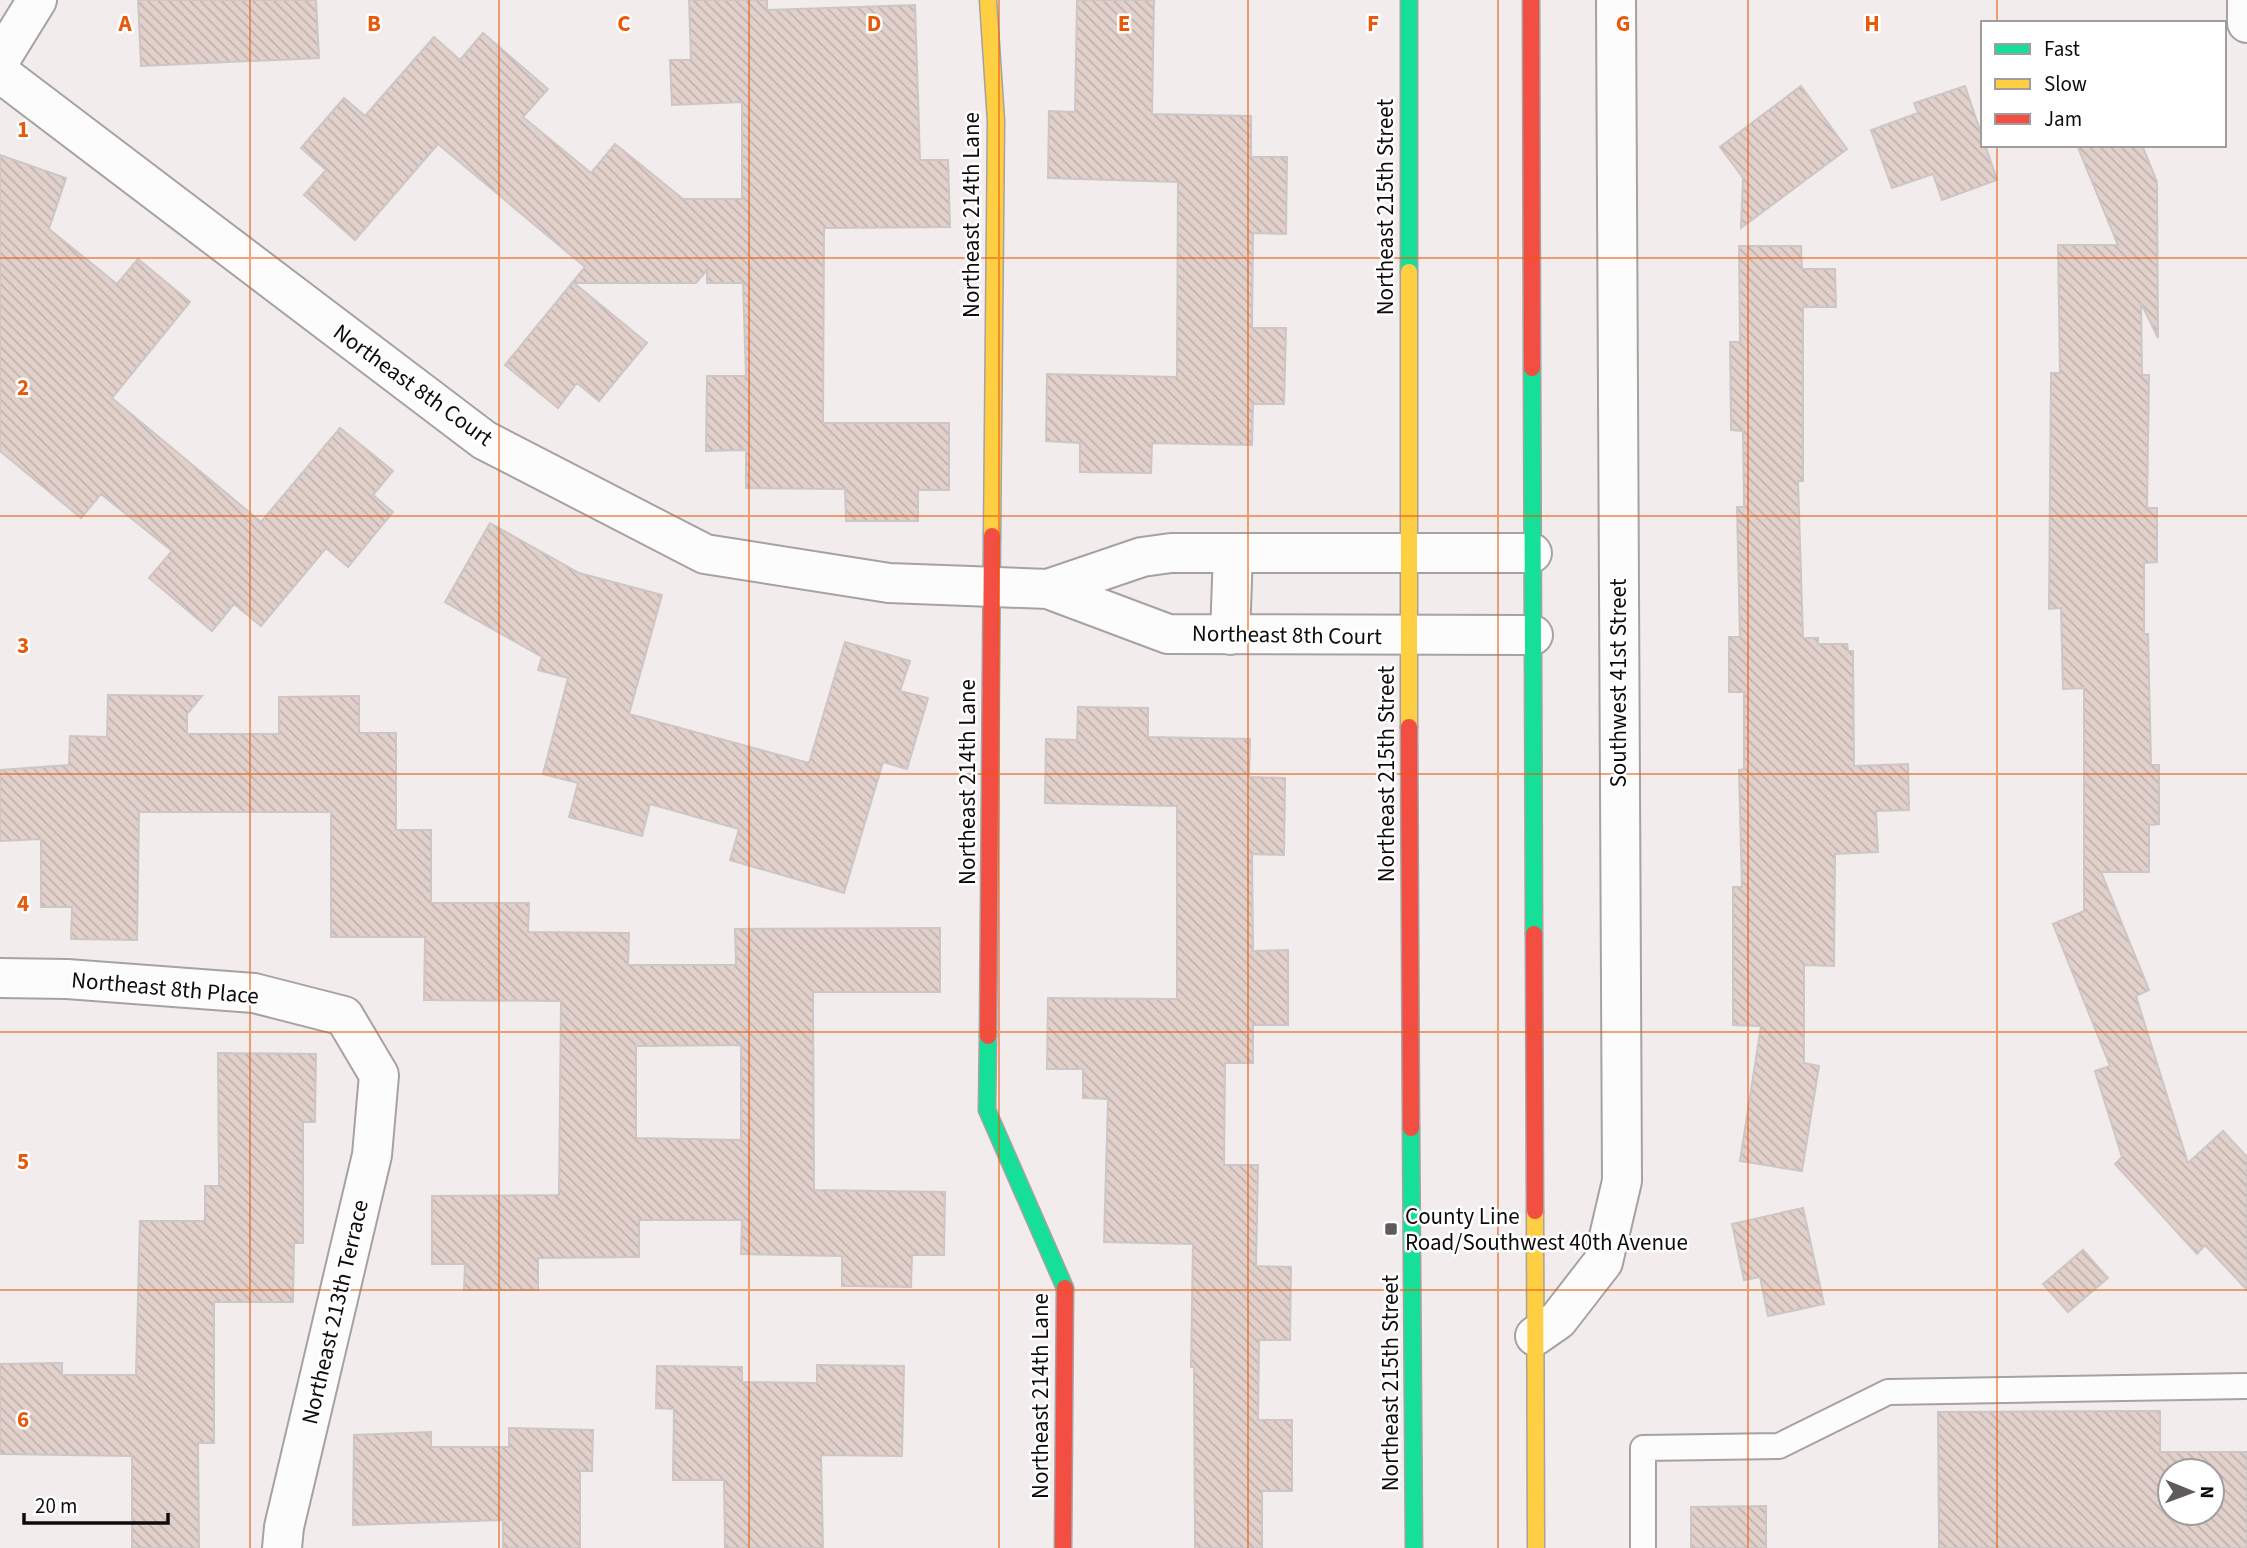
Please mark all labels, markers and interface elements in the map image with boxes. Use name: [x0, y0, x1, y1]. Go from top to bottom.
text: A: [117, 7, 132, 40]
text: B: [367, 7, 381, 40]
text: C: [617, 7, 631, 40]
text: D: [867, 7, 881, 40]
text: E: [1118, 7, 1130, 40]
text: F: [1367, 7, 1379, 40]
text: G: [1616, 7, 1630, 40]
text: H: [1864, 7, 1880, 40]
legend: [1981, 21, 2226, 147]
text: Fast: [2044, 34, 2080, 64]
text: Slow: [2044, 69, 2087, 99]
street label: Northeast 215th Street: [1369, 98, 1402, 315]
text: Jam: [2044, 104, 2082, 134]
street label: Northeast 214th Lane: [955, 112, 988, 318]
text: 1: [17, 113, 29, 146]
street label: Northeast 8th Court: [326, 316, 500, 454]
text: 2: [17, 371, 29, 404]
street label: Southwest 41st Street: [1602, 578, 1635, 788]
street label: Northeast 8th Court: [1192, 617, 1383, 653]
text: 3: [17, 629, 29, 662]
street label: Northeast 215th Street: [1370, 665, 1403, 882]
street label: Northeast 214th Lane: [951, 679, 984, 885]
text: 4: [17, 887, 29, 920]
street label: Northeast 8th Place: [70, 963, 260, 1013]
text: 5: [17, 1145, 29, 1178]
street label: Northeast 213th Terrace: [293, 1196, 377, 1428]
place label: County Line Road/Southwest 40th Avenue: [1405, 1200, 1688, 1259]
marker: County Line Road/Southwest 40th Avenue: [1383, 1221, 1399, 1237]
street label: Northeast 215th Street: [1374, 1274, 1407, 1491]
street label: Northeast 214th Lane: [1024, 1293, 1057, 1499]
text: 6: [17, 1403, 29, 1436]
north arrow: [2156, 1457, 2226, 1527]
scale bar: [24, 1482, 168, 1526]
text: N: [2193, 1486, 2220, 1499]
text: 20 m: [35, 1491, 77, 1521]

